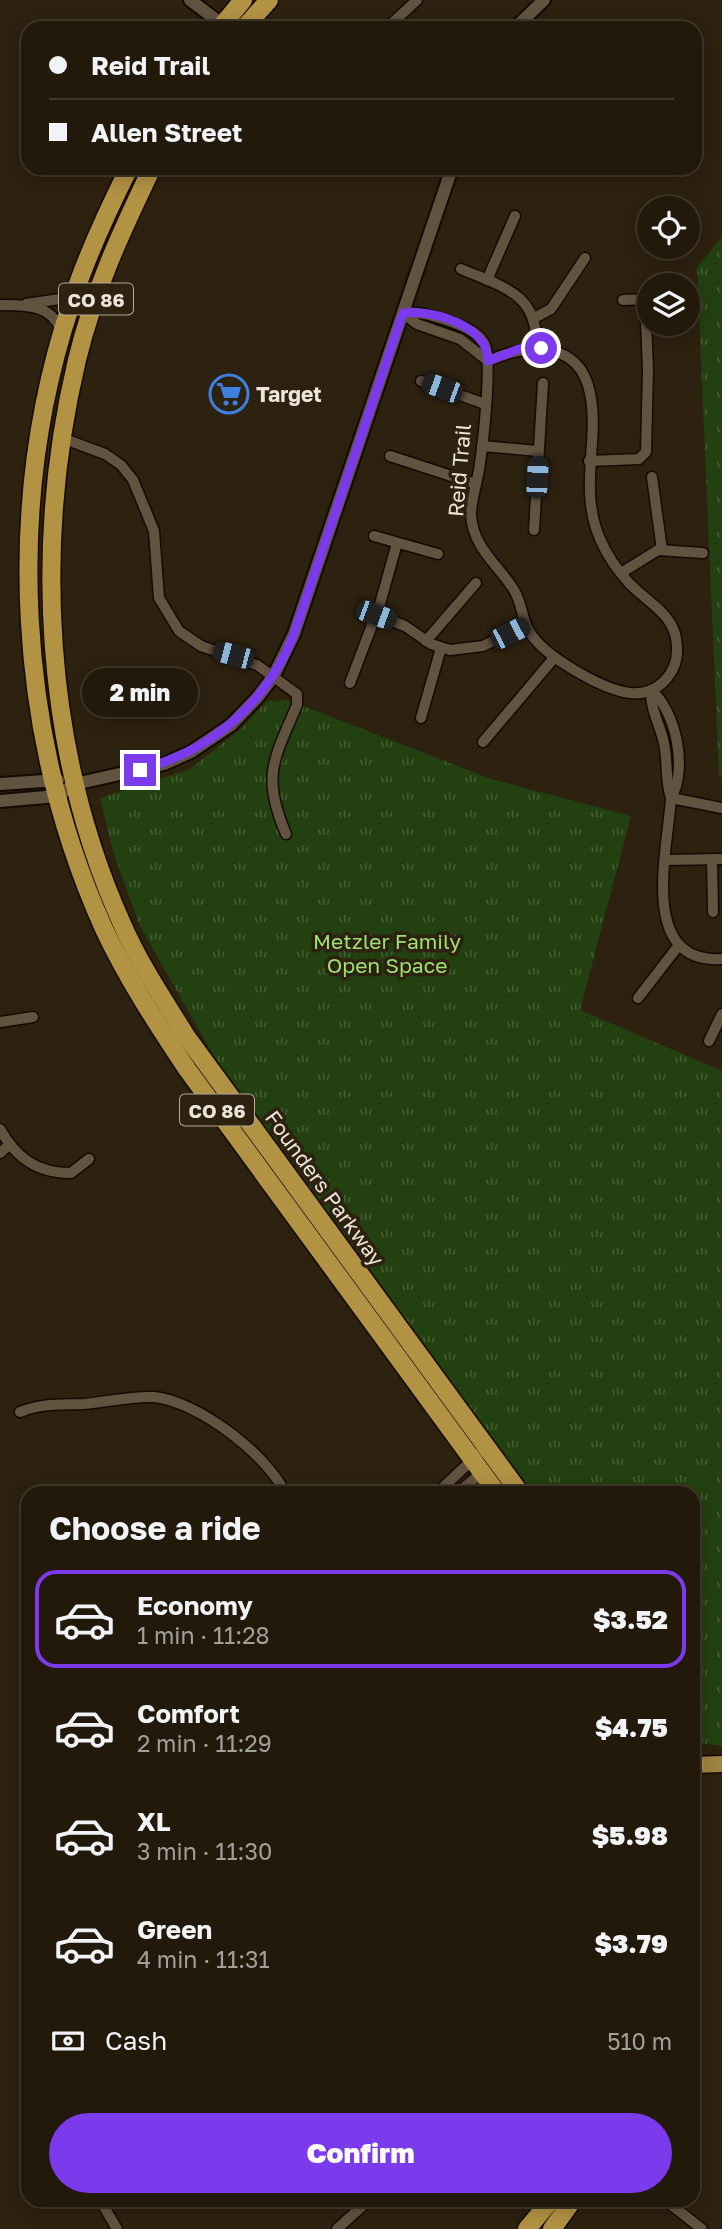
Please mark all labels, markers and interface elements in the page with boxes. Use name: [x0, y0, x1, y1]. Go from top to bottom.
text: Reid Trail: [91, 50, 210, 81]
text: Allen Street: [91, 117, 242, 148]
map controls: [637, 196, 700, 336]
button: locate: [637, 196, 700, 259]
button: layers: [637, 273, 700, 336]
road number: CO 86: [59, 284, 133, 314]
route start: [525, 332, 557, 364]
car: [419, 371, 466, 405]
supermarket icon: Target: [208, 373, 250, 415]
place label: Target: [256, 381, 322, 407]
street label: Reid Trail: [442, 422, 476, 518]
car: [526, 455, 549, 499]
car: [353, 598, 400, 632]
car: [487, 614, 534, 652]
car: [210, 639, 257, 671]
callout: 2 min: [82, 668, 198, 718]
text: 2 min: [110, 678, 170, 706]
route end: [124, 754, 156, 786]
park label: Metzler Family Open Space: [313, 928, 461, 978]
road number: CO 86: [180, 1094, 254, 1126]
street label: Founders Parkway: [260, 1105, 390, 1271]
text: Choose a ride: [49, 1509, 261, 1547]
icon: car: [53, 1588, 116, 1651]
text: Economy: [137, 1590, 253, 1621]
text: $3.52: [593, 1604, 668, 1635]
text: 1 min · 11:28: [137, 1621, 270, 1649]
icon: car: [53, 1696, 116, 1759]
text: Comfort: [137, 1698, 240, 1729]
text: $4.75: [595, 1712, 668, 1743]
text: 2 min · 11:29: [137, 1729, 272, 1757]
icon: car: [53, 1804, 116, 1867]
text: XL: [137, 1806, 171, 1837]
text: $5.98: [592, 1820, 668, 1851]
text: 3 min · 11:30: [137, 1837, 272, 1865]
icon: car: [53, 1912, 116, 1975]
text: Green: [137, 1914, 212, 1945]
text: $3.79: [594, 1928, 668, 1959]
text: 4 min · 11:31: [137, 1945, 270, 1973]
icon: cash: [49, 2022, 87, 2060]
text: Cash: [105, 2025, 167, 2056]
text: 510 m: [607, 2027, 672, 2055]
button: Confirm: [49, 2113, 672, 2193]

